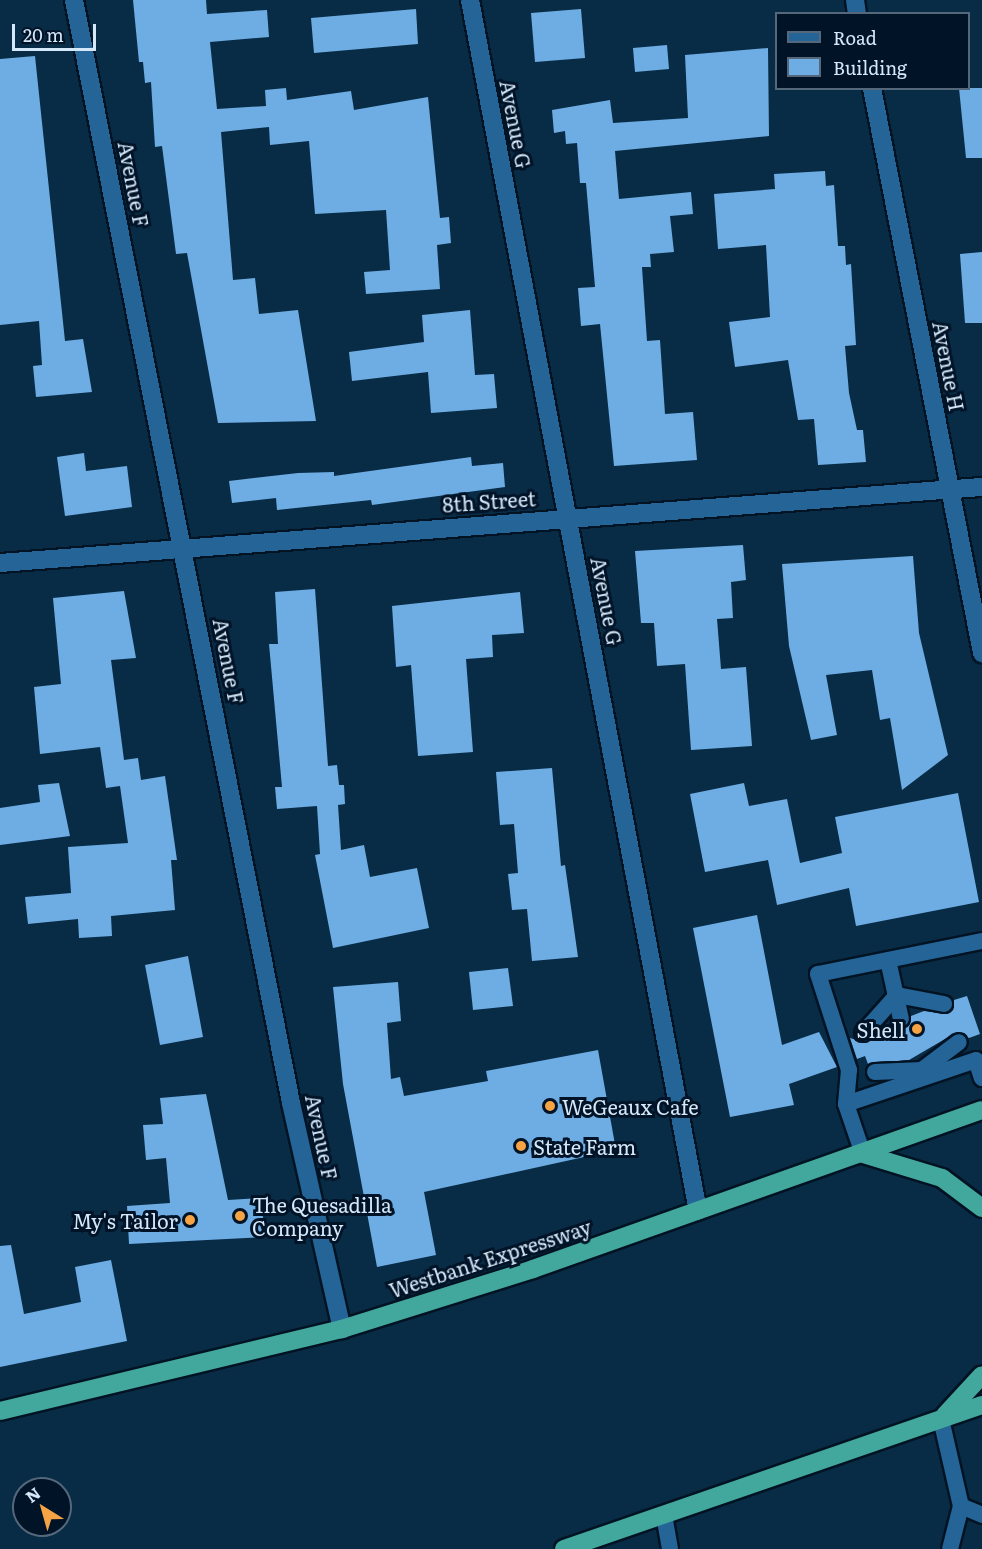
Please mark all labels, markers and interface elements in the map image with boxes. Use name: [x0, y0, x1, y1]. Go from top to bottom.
scale bar: [15, 12, 99, 50]
legend: [775, 12, 970, 90]
text: 20 m: [23, 21, 64, 48]
text: Road: [833, 24, 877, 51]
text: Building: [833, 54, 907, 81]
street label: Avenue G: [496, 78, 536, 170]
street label: Avenue F: [114, 139, 154, 229]
street label: Avenue H: [929, 319, 969, 413]
street label: 8th Street: [441, 486, 537, 516]
street label: Avenue G: [587, 555, 627, 647]
street label: Avenue F: [209, 616, 249, 706]
place label: Shell: [856, 1017, 905, 1041]
marker: Shell: [910, 1022, 924, 1036]
street label: Avenue F: [301, 1092, 343, 1182]
place label: WeGeaux Cafe: [562, 1094, 699, 1118]
marker: WeGeaux Cafe: [543, 1099, 557, 1113]
place label: State Farm: [533, 1134, 636, 1158]
marker: State Farm: [514, 1139, 528, 1153]
place label: The Quesadilla Company: [252, 1192, 392, 1239]
place label: My's Tailor: [73, 1208, 178, 1232]
marker: The Quesadilla Company: [233, 1209, 247, 1223]
marker: My's Tailor: [183, 1213, 197, 1227]
street label: Westbank Expressway: [386, 1214, 594, 1302]
north arrow: [12, 1477, 72, 1537]
text: N: [20, 1481, 45, 1508]

